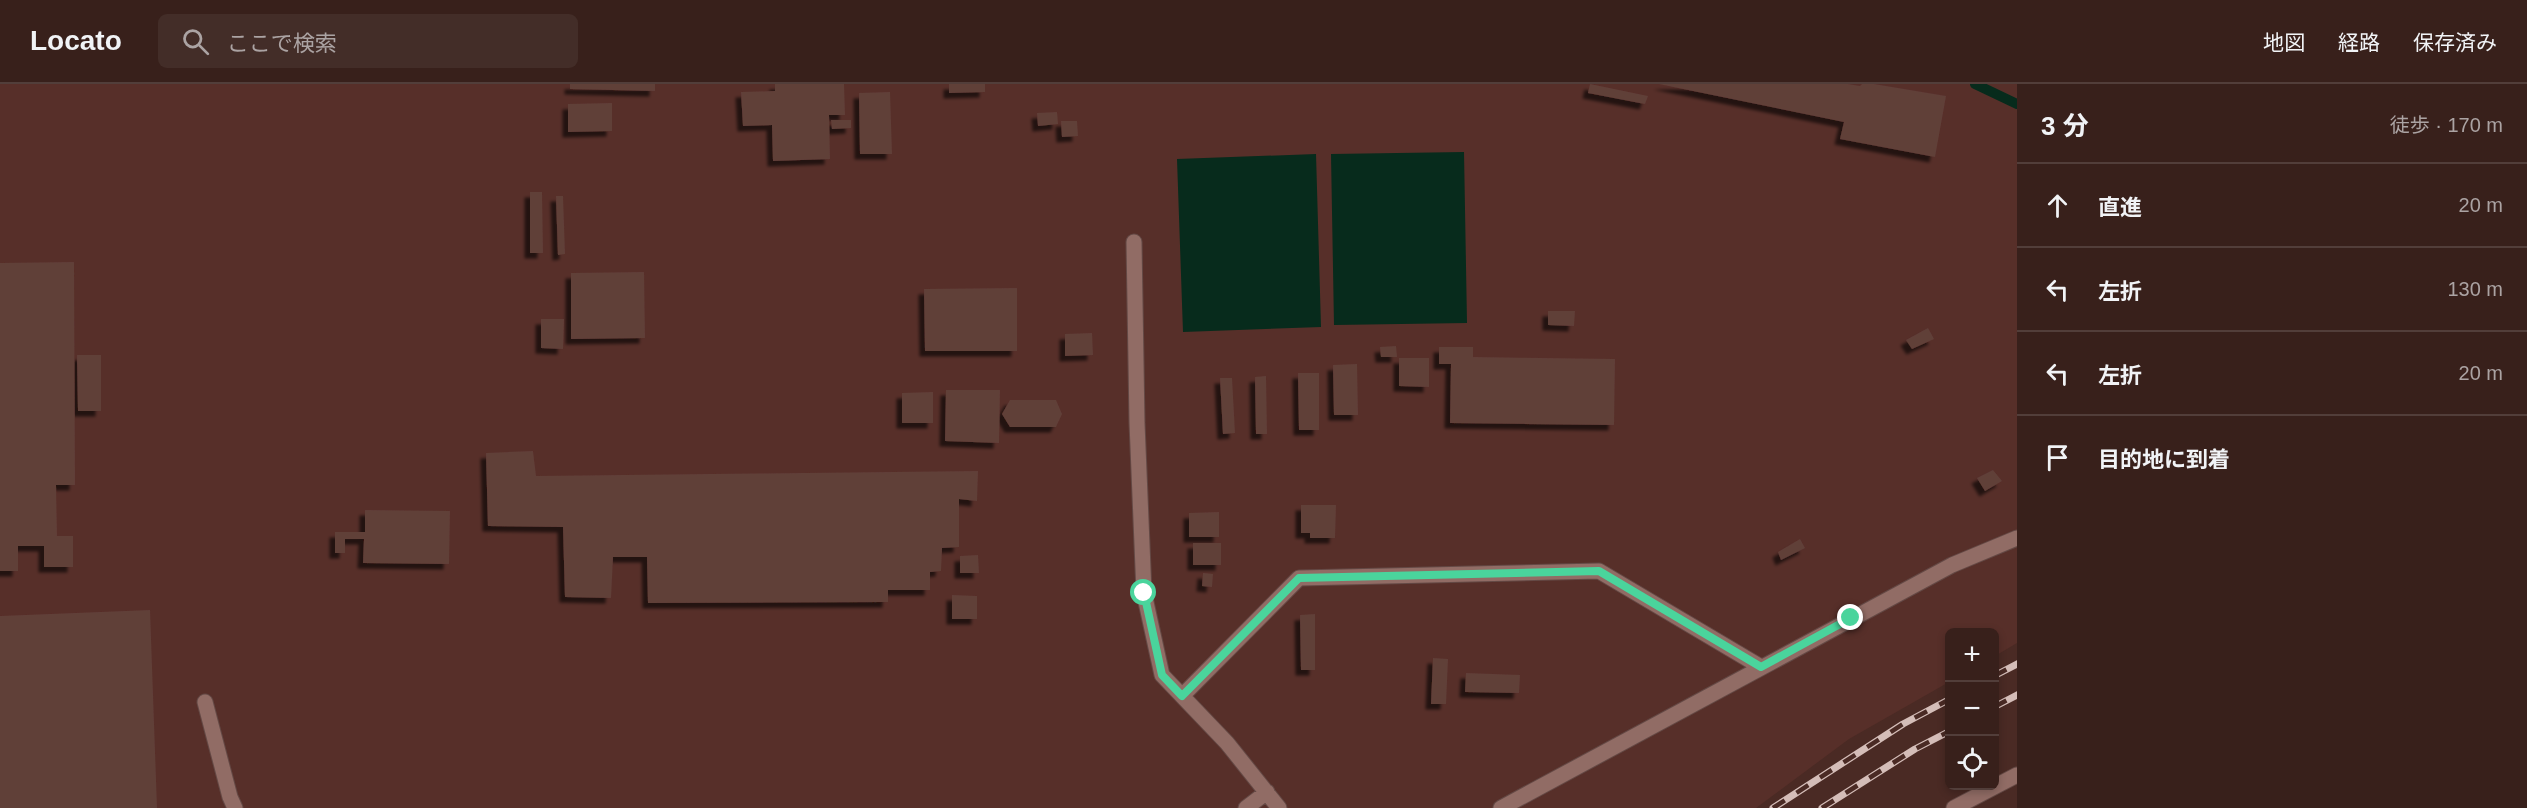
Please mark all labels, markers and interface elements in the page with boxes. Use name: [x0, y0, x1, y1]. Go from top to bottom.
search box: [158, 14, 578, 68]
text: Locato: [30, 25, 122, 56]
icon: search: [179, 25, 212, 58]
text: ここで検索: [227, 31, 337, 56]
text: 地図: [2263, 31, 2305, 54]
text: 経路: [2338, 31, 2380, 54]
text: 保存済み: [2413, 31, 2497, 54]
text: 3 分: [2041, 111, 2089, 141]
text: 徒歩 · 170 m: [2390, 114, 2503, 136]
icon: ahead: [2041, 189, 2074, 222]
text: 20 m: [2459, 194, 2503, 216]
text: 直進: [2098, 195, 2142, 220]
icon: left: [2041, 273, 2074, 306]
text: 130 m: [2447, 278, 2503, 300]
text: 左折: [2098, 279, 2142, 304]
icon: left: [2041, 357, 2074, 390]
text: 20 m: [2459, 362, 2503, 384]
text: 左折: [2098, 363, 2142, 388]
icon: arrive: [2041, 441, 2074, 474]
text: 目的地に到着: [2098, 447, 2230, 472]
route start: [1130, 579, 1156, 605]
route end: [1837, 604, 1863, 630]
map controls: [1945, 628, 1999, 790]
button: +: [1945, 628, 1999, 682]
button: −: [1945, 682, 1999, 736]
button: locate: [1945, 736, 1999, 790]

